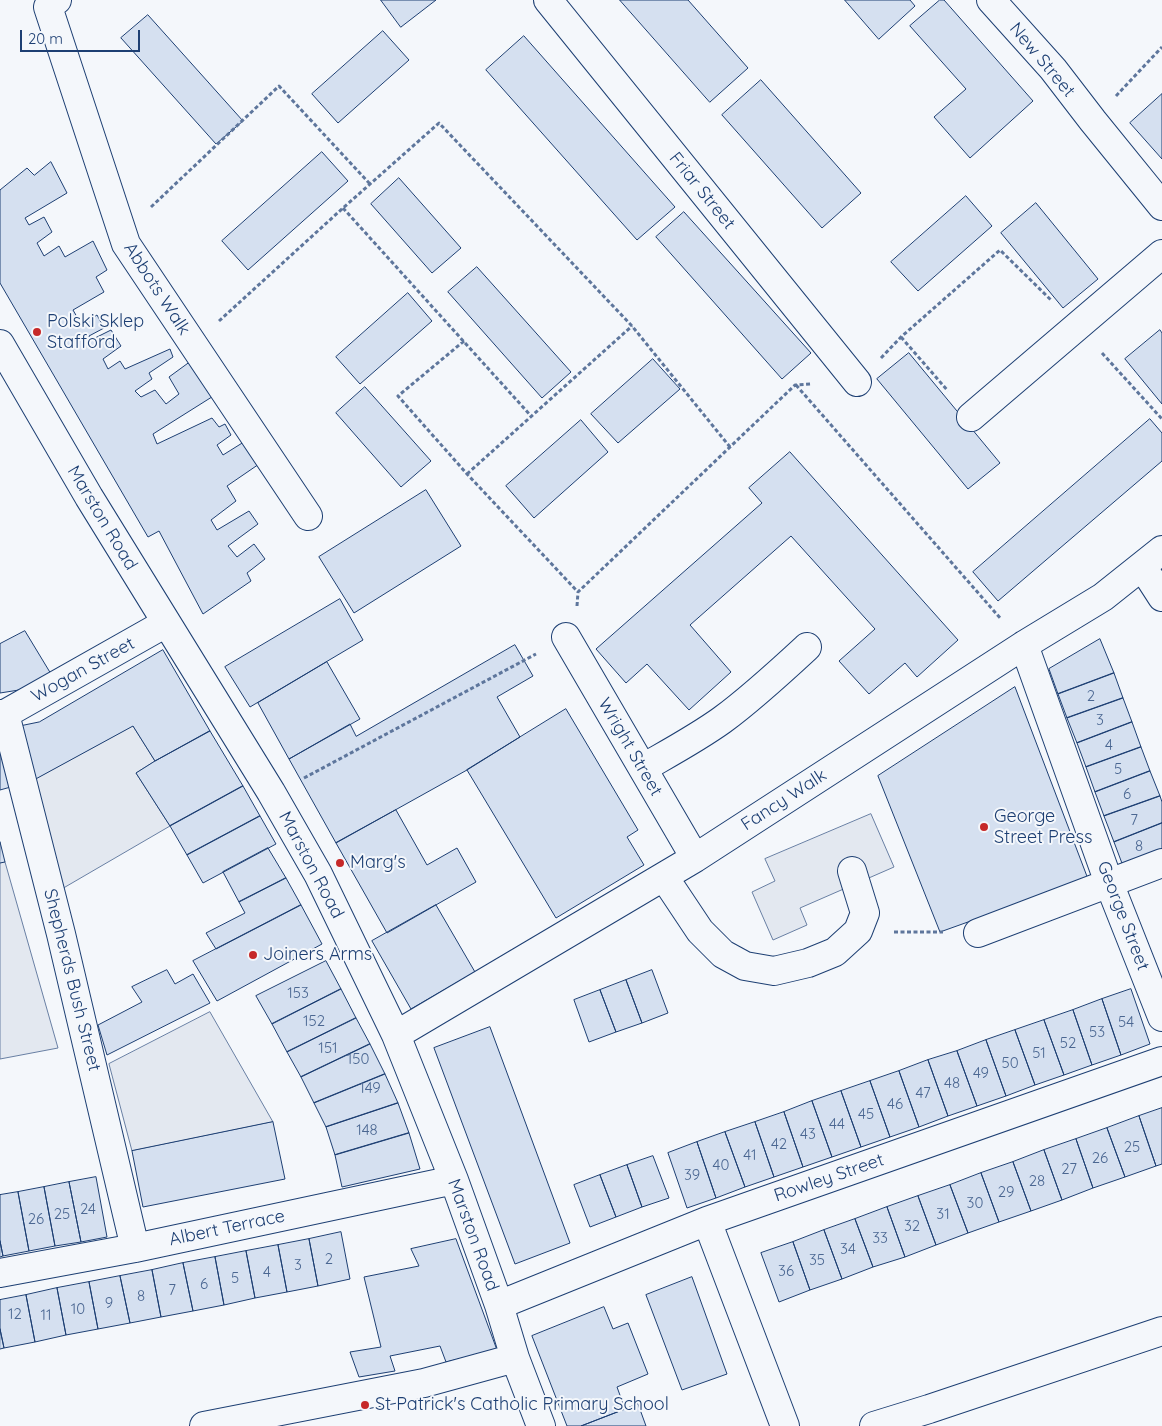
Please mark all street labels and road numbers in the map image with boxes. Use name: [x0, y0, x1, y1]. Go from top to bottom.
street label: New Street: [1005, 18, 1079, 102]
street label: Friar Street: [664, 148, 740, 234]
street label: Abbots Walk: [119, 239, 195, 339]
street label: Marston Road: [62, 462, 142, 574]
street label: Wogan Street: [28, 633, 138, 707]
street label: Wright Street: [593, 694, 667, 800]
street label: Fancy Walk: [737, 764, 831, 836]
street label: Marston Road: [274, 808, 348, 922]
street label: George Street: [1092, 858, 1154, 974]
street label: Shepherds Bush Street: [39, 886, 105, 1074]
street label: Rowley Street: [771, 1149, 887, 1207]
street label: Marston Road: [443, 1176, 503, 1294]
street label: Albert Terrace: [167, 1205, 287, 1251]

